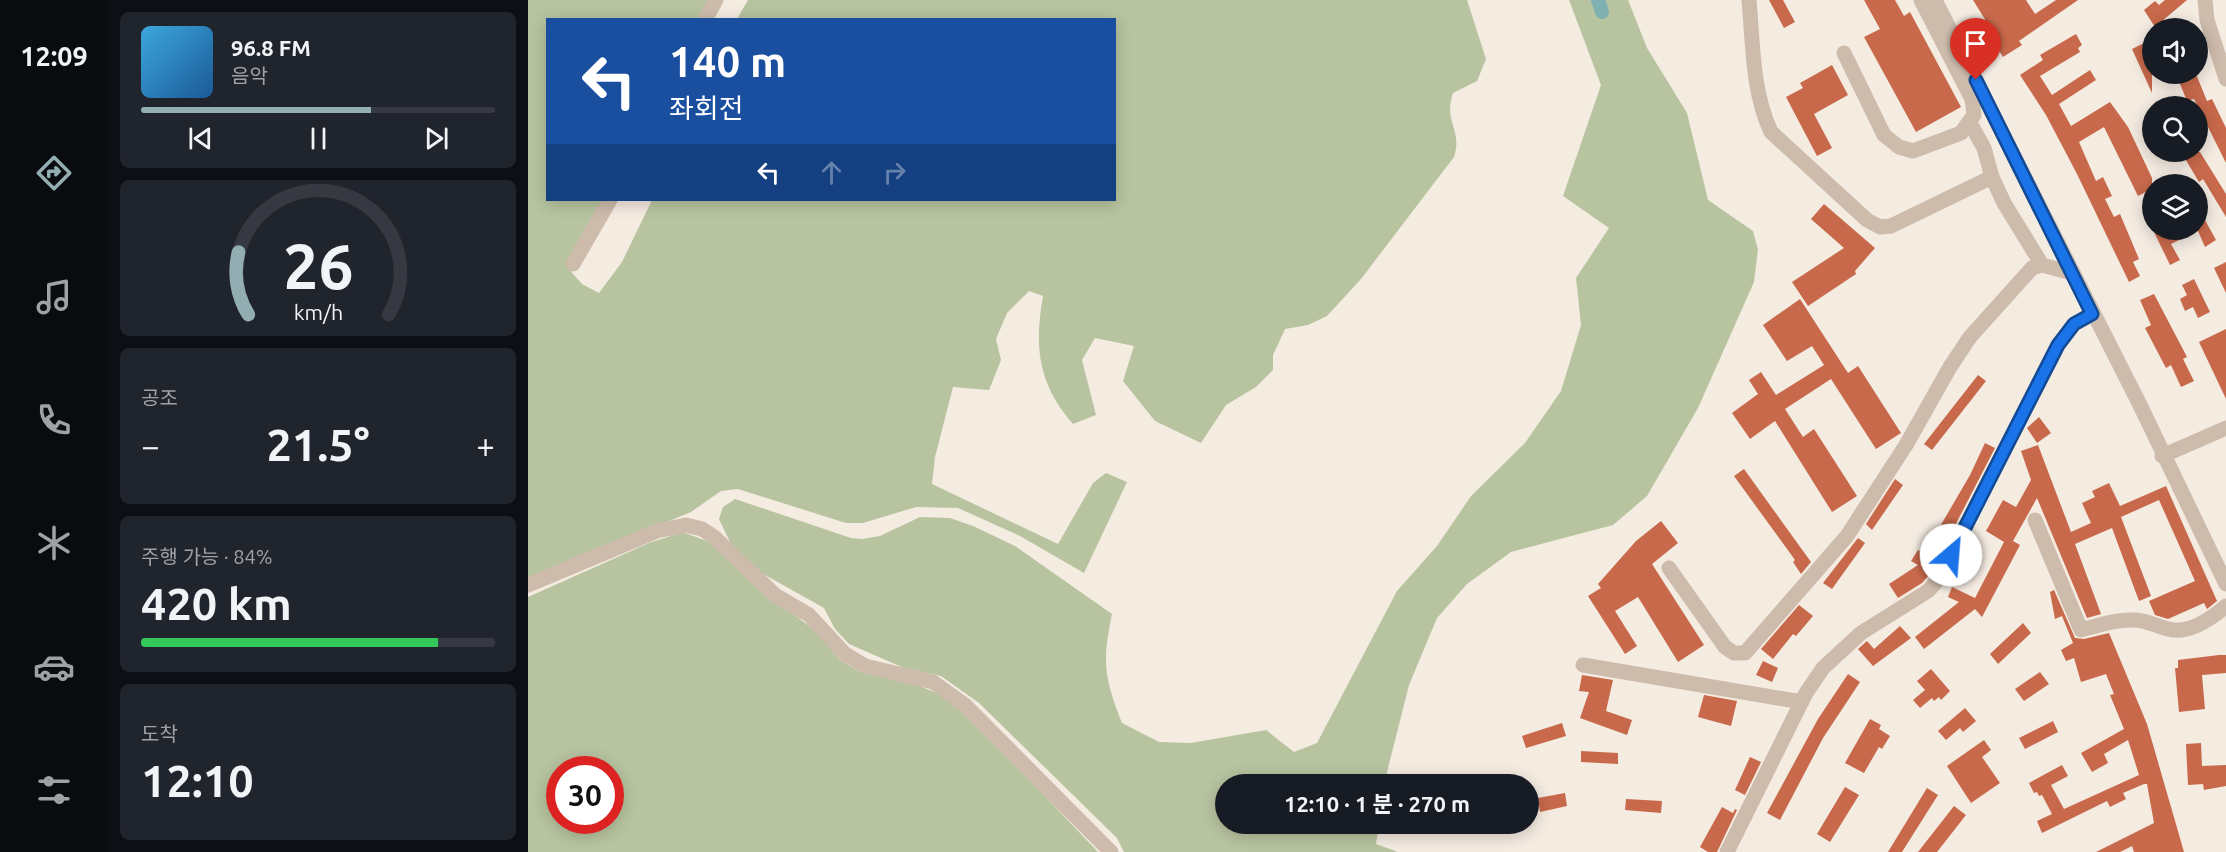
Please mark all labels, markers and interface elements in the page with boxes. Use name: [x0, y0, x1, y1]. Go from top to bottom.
pin: [1950, 18, 2001, 80]
map controls: [2142, 18, 2208, 240]
button: sound: [2142, 18, 2208, 84]
icon: arrive: [1959, 27, 1992, 60]
text: 96.8 FM: [231, 35, 311, 60]
text: 140 m: [669, 38, 786, 85]
text: 12:09: [20, 41, 88, 71]
icon: left: [570, 42, 648, 120]
text: 음악: [231, 64, 268, 87]
text: 좌회전: [669, 93, 744, 123]
button: search: [2142, 96, 2208, 162]
icon: previous: [184, 122, 217, 155]
icon: pause: [302, 122, 335, 155]
icon: next: [420, 122, 453, 155]
icon: directions: [33, 152, 75, 194]
icon: left: [752, 156, 785, 189]
icon: ahead: [815, 156, 848, 189]
icon: right: [878, 156, 911, 189]
button: layers: [2142, 174, 2208, 240]
text: 26: [283, 231, 353, 301]
icon: music: [33, 276, 75, 318]
text: km/h: [293, 300, 343, 324]
text: 공조: [141, 386, 178, 409]
icon: phone: [33, 399, 75, 441]
text: 21.5°: [266, 419, 370, 470]
text: −: [141, 427, 160, 464]
text: +: [476, 427, 495, 464]
icon: climate: [33, 522, 75, 564]
position arrow: [1919, 523, 1983, 587]
text: 주행 가능 · 84%: [141, 545, 273, 568]
text: 420 km: [141, 578, 292, 629]
icon: car: [33, 646, 75, 688]
text: 도착: [141, 722, 178, 745]
text: 12:10: [141, 755, 254, 806]
speed limit sign: 30: [546, 756, 624, 834]
icon: filters: [33, 769, 75, 811]
text: 12:10 · 1 분 · 270 m: [1284, 791, 1470, 816]

